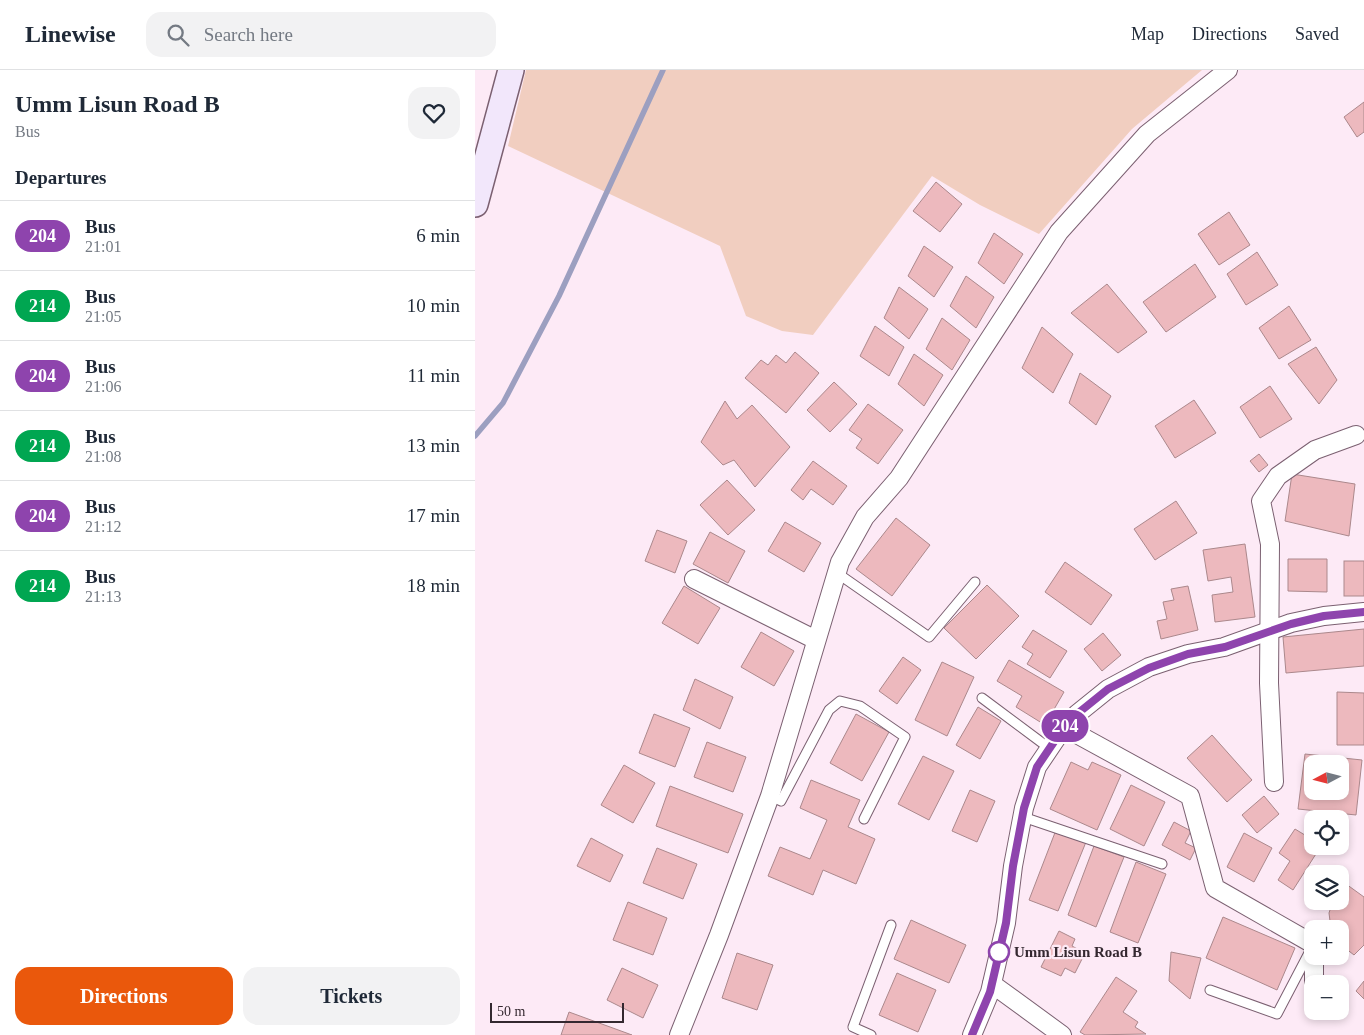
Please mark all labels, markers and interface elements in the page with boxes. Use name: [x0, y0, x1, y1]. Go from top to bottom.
search box: [146, 12, 496, 57]
text: Linewise: [25, 21, 116, 47]
icon: search: [164, 21, 192, 49]
text: Search here: [204, 24, 293, 45]
text: Map: [1131, 24, 1164, 44]
text: Directions: [1192, 24, 1267, 44]
text: Saved: [1295, 24, 1339, 44]
button: heart: [408, 87, 460, 139]
text: Umm Lisun Road B: [15, 91, 220, 117]
text: Bus: [15, 123, 40, 140]
text: Departures: [15, 167, 106, 188]
text: Bus: [85, 216, 116, 237]
text: 6 min: [416, 225, 460, 246]
text: 204: [29, 226, 56, 246]
text: 21:01: [85, 238, 121, 255]
text: Bus: [85, 286, 116, 307]
text: 10 min: [407, 295, 460, 316]
text: 214: [29, 296, 56, 316]
text: 21:05: [85, 308, 121, 325]
text: Bus: [85, 356, 116, 377]
text: 11 min: [407, 365, 460, 386]
text: 204: [29, 366, 56, 386]
text: 21:06: [85, 378, 121, 395]
text: Bus: [85, 426, 116, 447]
text: 13 min: [407, 435, 460, 456]
text: 214: [29, 436, 56, 456]
text: 21:08: [85, 448, 121, 465]
text: Bus: [85, 496, 116, 517]
text: 17 min: [407, 505, 460, 526]
text: 204: [29, 506, 56, 526]
text: 21:12: [85, 518, 121, 535]
text: Bus: [85, 566, 116, 587]
text: 18 min: [407, 575, 460, 596]
text: 214: [29, 576, 56, 596]
text: 21:13: [85, 588, 121, 605]
line badge: 204: [1036, 710, 1094, 742]
text: 204: [1052, 716, 1079, 736]
north arrow: [1304, 755, 1349, 800]
map controls: [1304, 755, 1349, 1020]
button: locate: [1304, 810, 1349, 855]
button: layers: [1304, 865, 1349, 910]
button: +: [1304, 920, 1349, 965]
marker: Umm Lisun Road B: [988, 941, 1010, 963]
place label: Umm Lisun Road B: [1014, 944, 1142, 960]
button: Directions: [15, 967, 233, 1025]
button: Tickets: [243, 967, 460, 1025]
button: −: [1304, 975, 1349, 1020]
scale bar: [490, 1000, 624, 1023]
text: 50 m: [497, 1004, 525, 1019]

